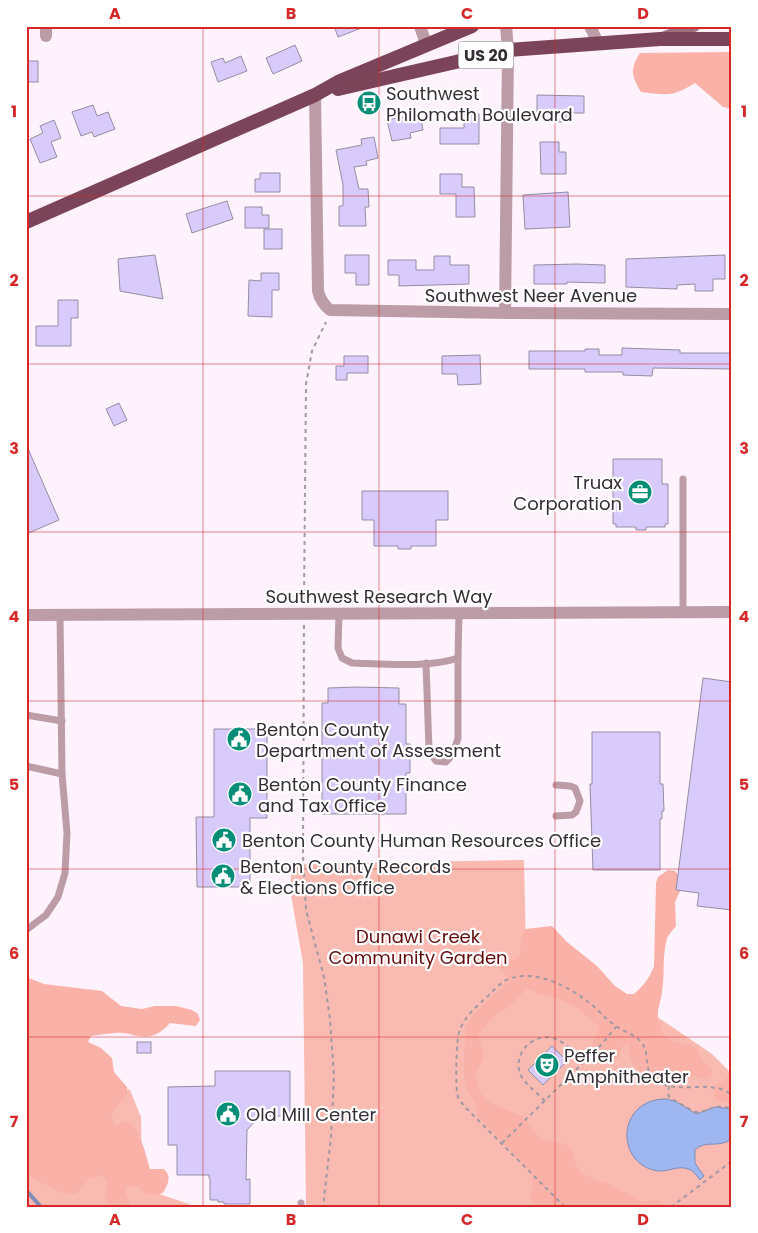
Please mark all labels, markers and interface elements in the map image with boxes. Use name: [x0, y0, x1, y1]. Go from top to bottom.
text: A: [109, 2, 121, 25]
text: B: [286, 2, 296, 25]
text: C: [461, 2, 473, 25]
text: D: [637, 2, 649, 25]
road number: US 20: [458, 42, 514, 68]
place label: Southwest Philomath Boulevard: [386, 81, 573, 127]
bus stop icon: Southwest Philomath Boulevard: [356, 90, 382, 116]
text: 1: [11, 100, 17, 123]
text: 1: [741, 100, 747, 123]
text: 2: [9, 269, 19, 292]
text: 2: [739, 269, 749, 292]
street label: Southwest Neer Avenue: [425, 283, 637, 308]
text: 3: [9, 437, 19, 460]
text: 3: [739, 437, 749, 460]
place label: Truax Corporation: [513, 470, 622, 516]
office icon: Truax Corporation: [627, 479, 653, 505]
street label: Southwest Research Way: [265, 584, 493, 609]
text: 4: [9, 605, 20, 628]
text: 4: [739, 605, 750, 628]
place label: Benton County Department of Assessment: [256, 717, 501, 763]
public building icon: Benton County Department of Assessment: [226, 726, 252, 752]
place label: Benton County Finance and Tax Office: [258, 772, 467, 818]
text: 5: [9, 773, 19, 796]
text: 5: [739, 773, 749, 796]
public building icon: Benton County Finance and Tax Office: [227, 781, 253, 807]
public building icon: Benton County Human Resources Office: [211, 827, 237, 853]
place label: Benton County Human Resources Office: [242, 828, 601, 853]
place label: Benton County Records & Elections Office: [240, 854, 451, 900]
public building icon: Benton County Records & Elections Office: [210, 863, 236, 889]
park label: Dunawi Creek Community Garden: [328, 924, 508, 970]
text: 6: [9, 942, 19, 965]
text: 6: [739, 942, 749, 965]
place label: Peffer Amphitheater: [564, 1043, 689, 1089]
theatre icon: Peffer Amphitheater: [534, 1052, 560, 1078]
public building icon: Old Mill Center: [215, 1101, 241, 1127]
place label: Old Mill Center: [246, 1102, 376, 1127]
text: 7: [10, 1110, 19, 1133]
text: 7: [740, 1110, 749, 1133]
text: A: [109, 1208, 121, 1231]
text: B: [286, 1208, 296, 1231]
text: C: [461, 1208, 473, 1231]
text: D: [637, 1208, 649, 1231]

